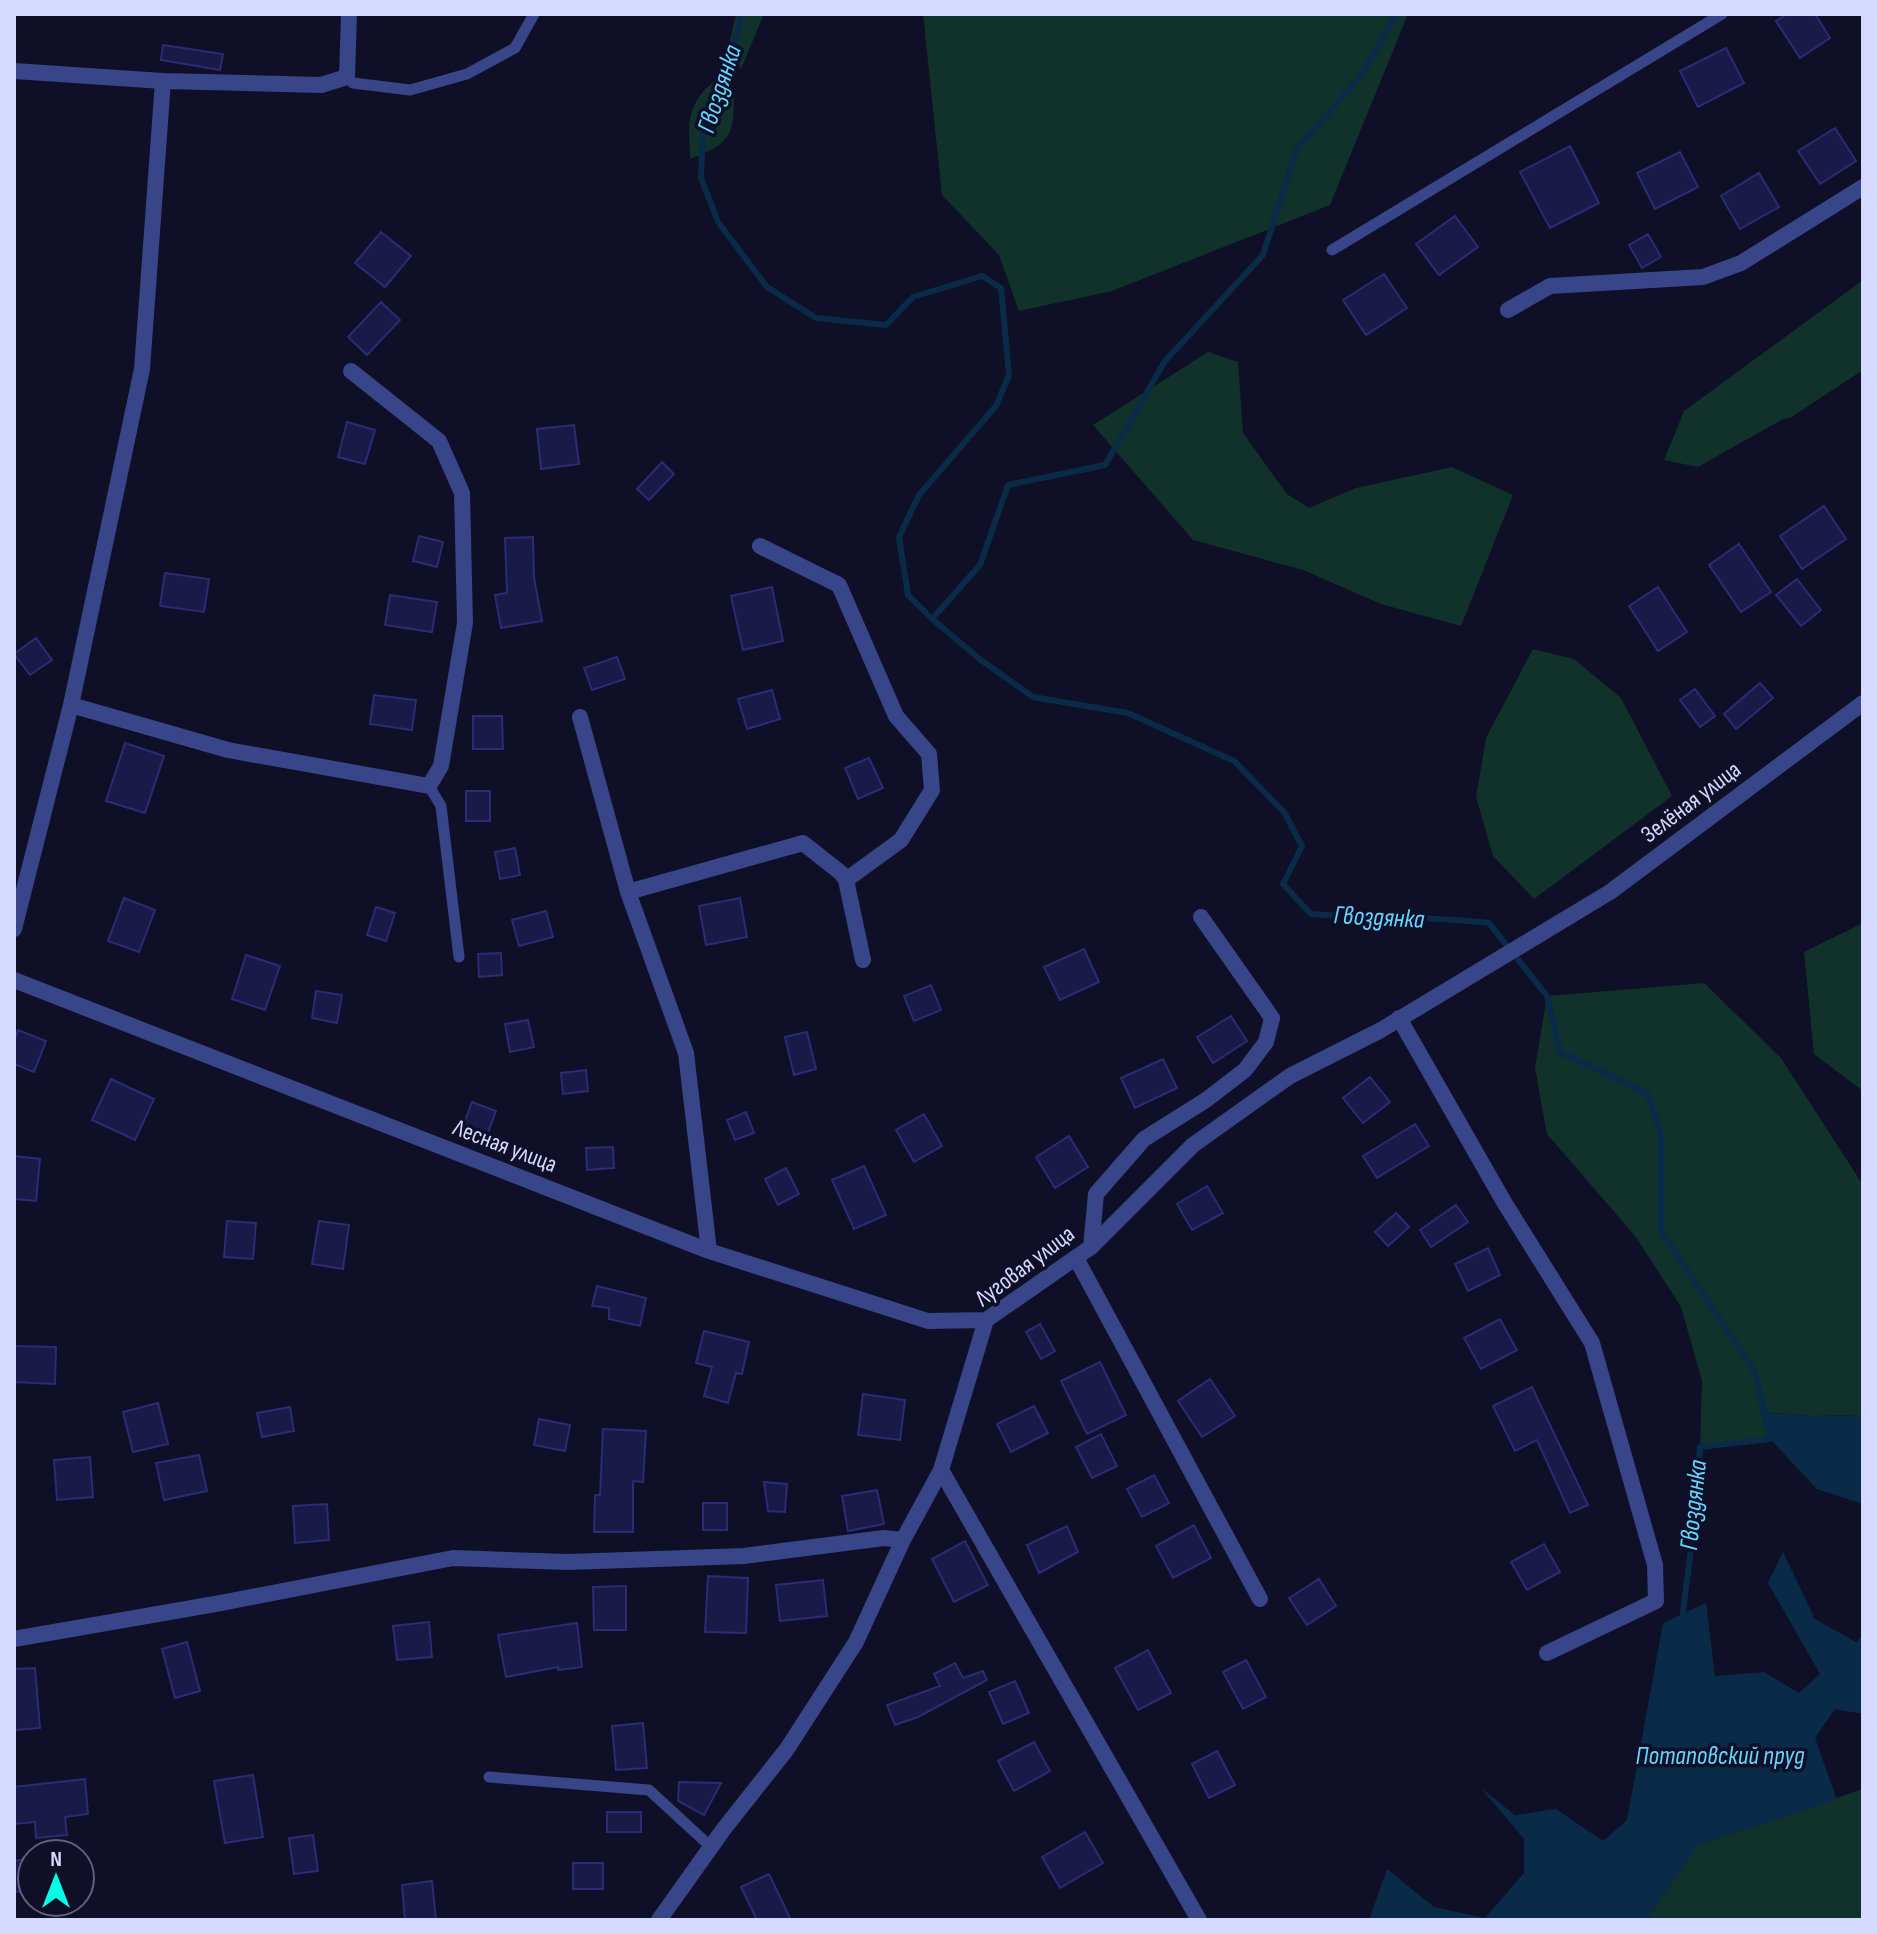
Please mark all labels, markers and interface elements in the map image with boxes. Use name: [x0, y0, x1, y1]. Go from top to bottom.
water label: Гвоздянка: [691, 41, 749, 137]
street label: Зелёная улица: [1635, 755, 1747, 849]
water label: Гвоздянка: [1333, 900, 1426, 936]
street label: Лесная улица: [448, 1113, 561, 1179]
street label: Луговая улица: [969, 1219, 1080, 1313]
water label: Гвоздянка: [1674, 1458, 1714, 1552]
water label: Потаповский пруд: [1635, 1741, 1805, 1772]
north arrow: [16, 1838, 96, 1918]
text: N: [50, 1846, 62, 1873]

